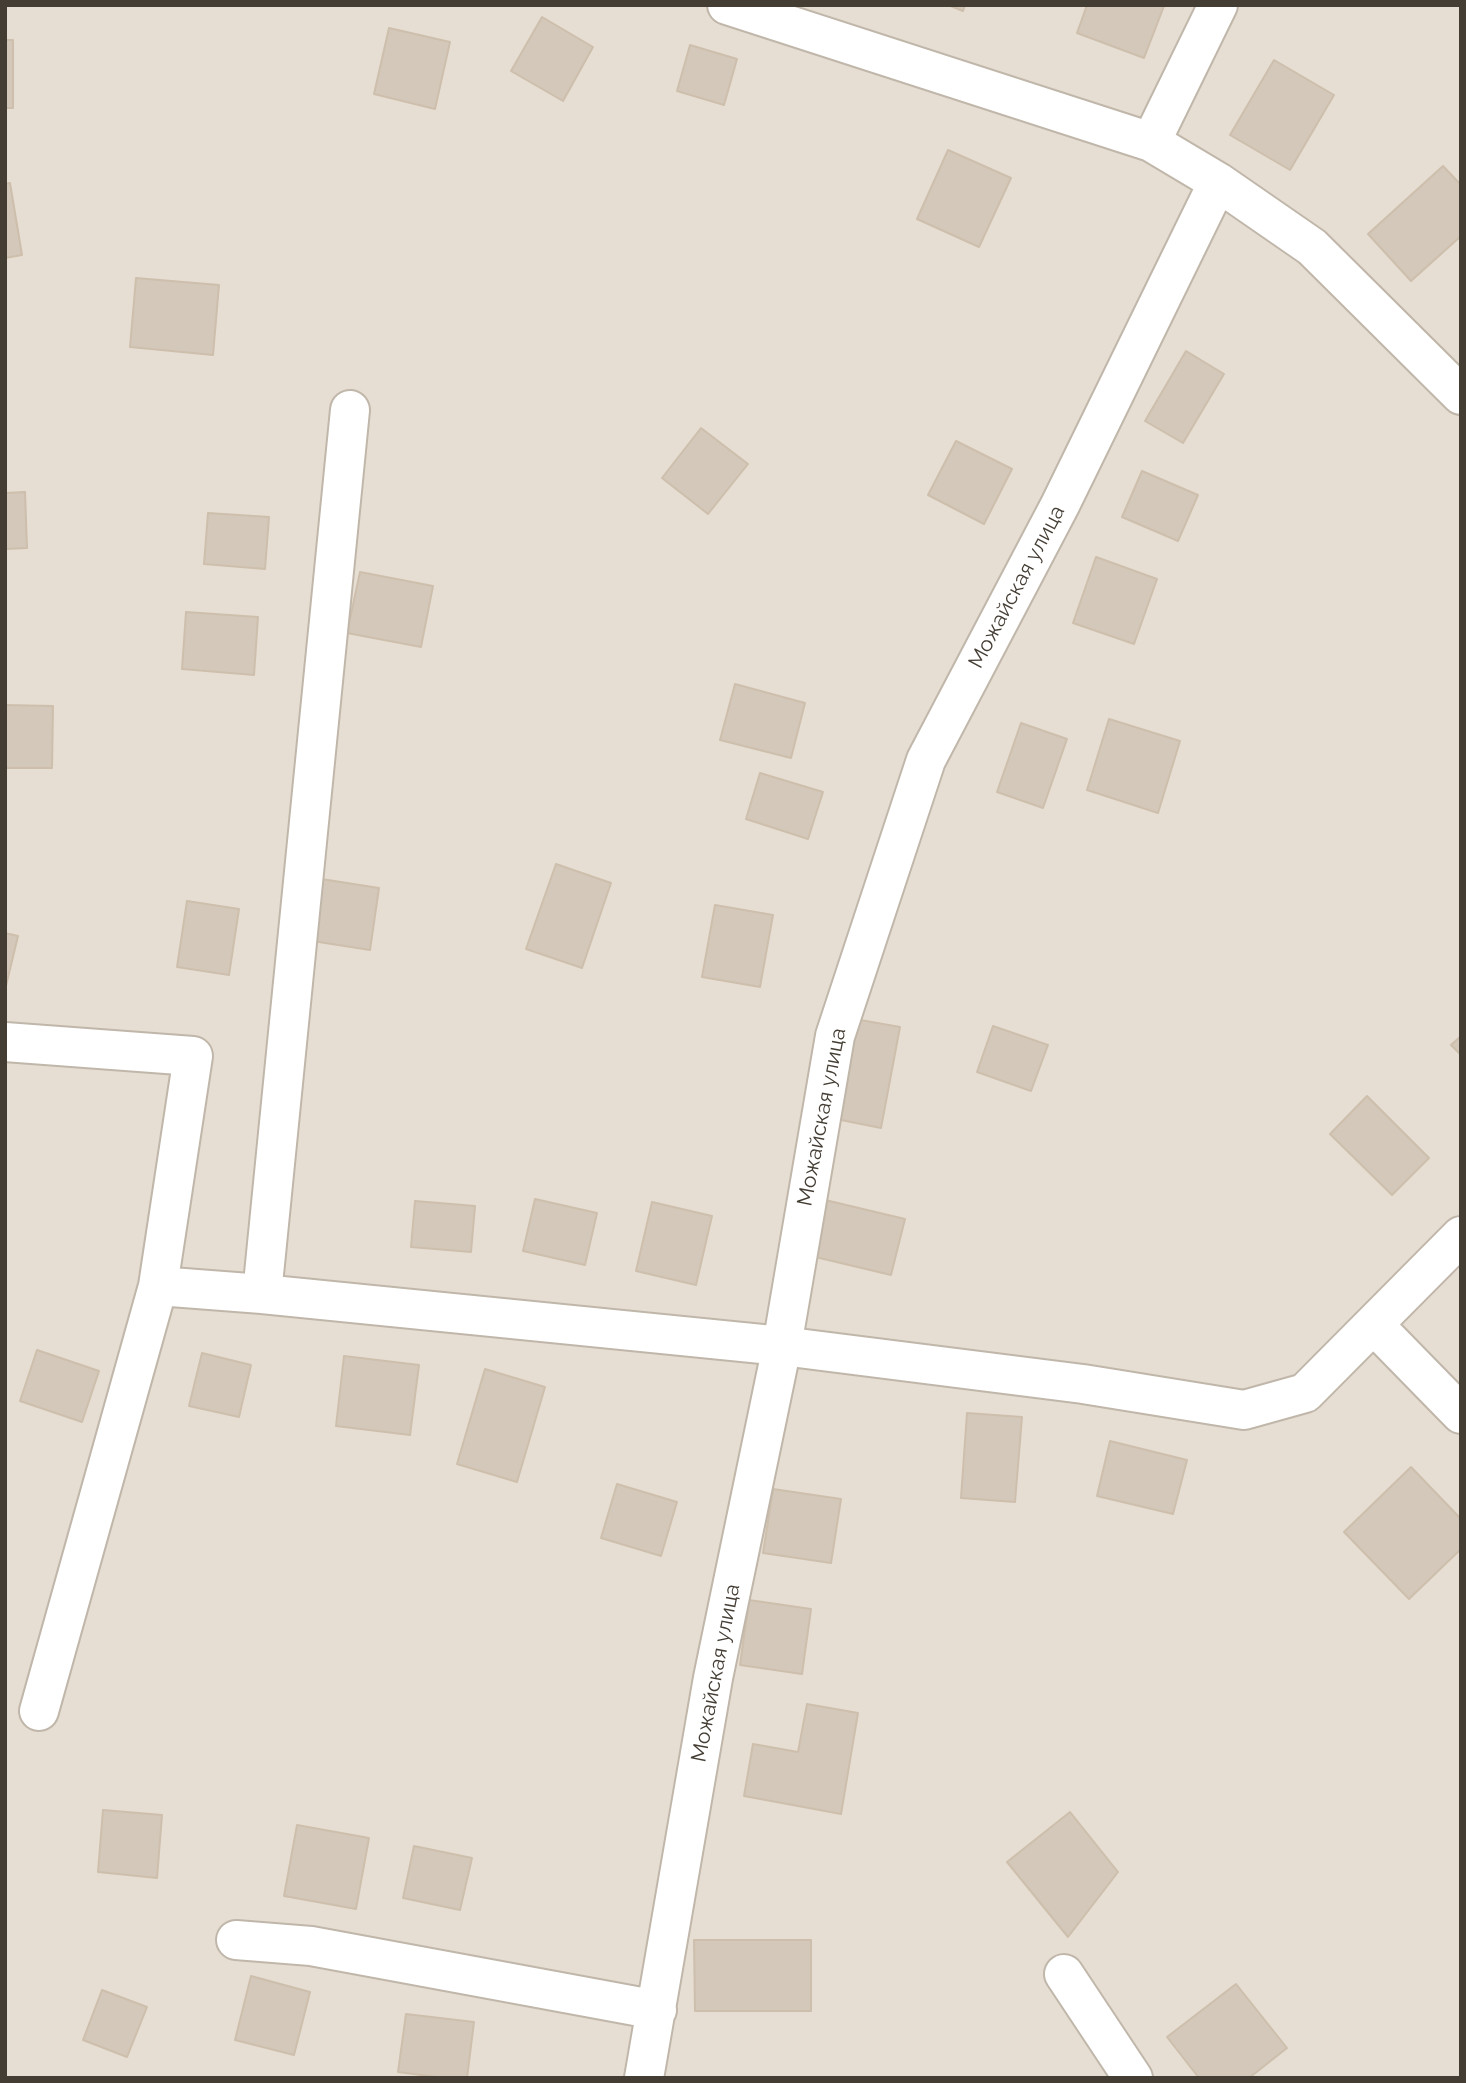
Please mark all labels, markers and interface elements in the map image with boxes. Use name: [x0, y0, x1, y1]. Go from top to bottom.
street label: Можайская улица: [963, 501, 1071, 673]
street label: Можайская улица: [792, 1026, 852, 1208]
street label: Можайская улица: [686, 1582, 746, 1764]

